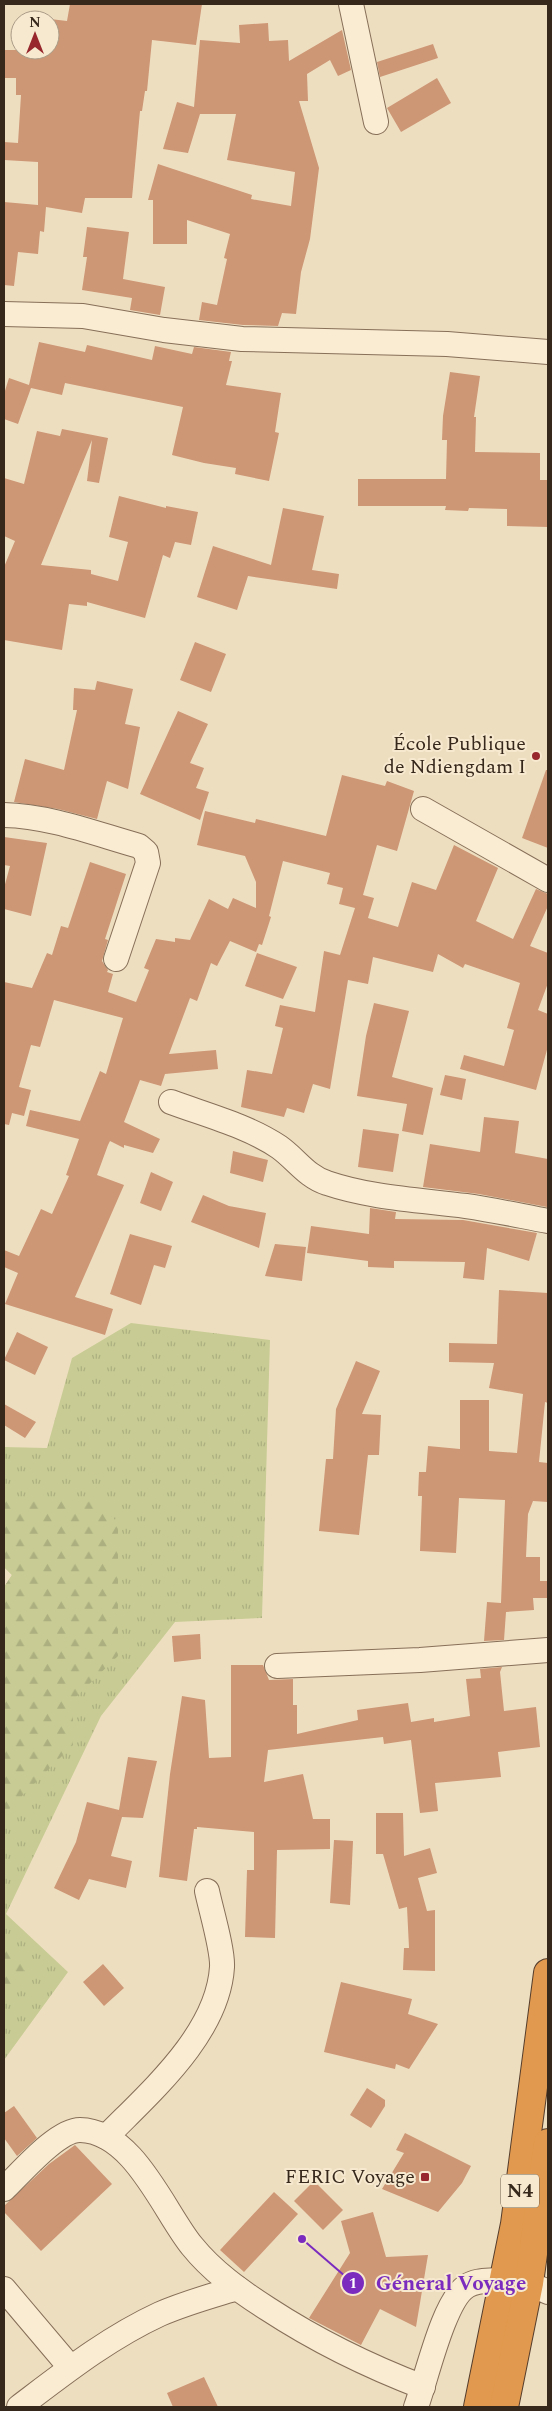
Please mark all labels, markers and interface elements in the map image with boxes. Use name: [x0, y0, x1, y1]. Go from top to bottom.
north arrow: [10, 10, 60, 60]
text: N: [29, 12, 41, 33]
place label: École Publique de Ndiengdam I: [384, 729, 526, 782]
marker: École Publique de Ndiengdam I: [530, 750, 542, 762]
place label: FERIC Voyage: [285, 2162, 415, 2192]
marker: FERIC Voyage: [419, 2171, 431, 2183]
road number: N4: [501, 2174, 539, 2208]
callout: Géneral Voyage: [341, 2265, 536, 2301]
text: Géneral Voyage: [376, 2268, 526, 2300]
text: 1: [349, 2272, 357, 2295]

